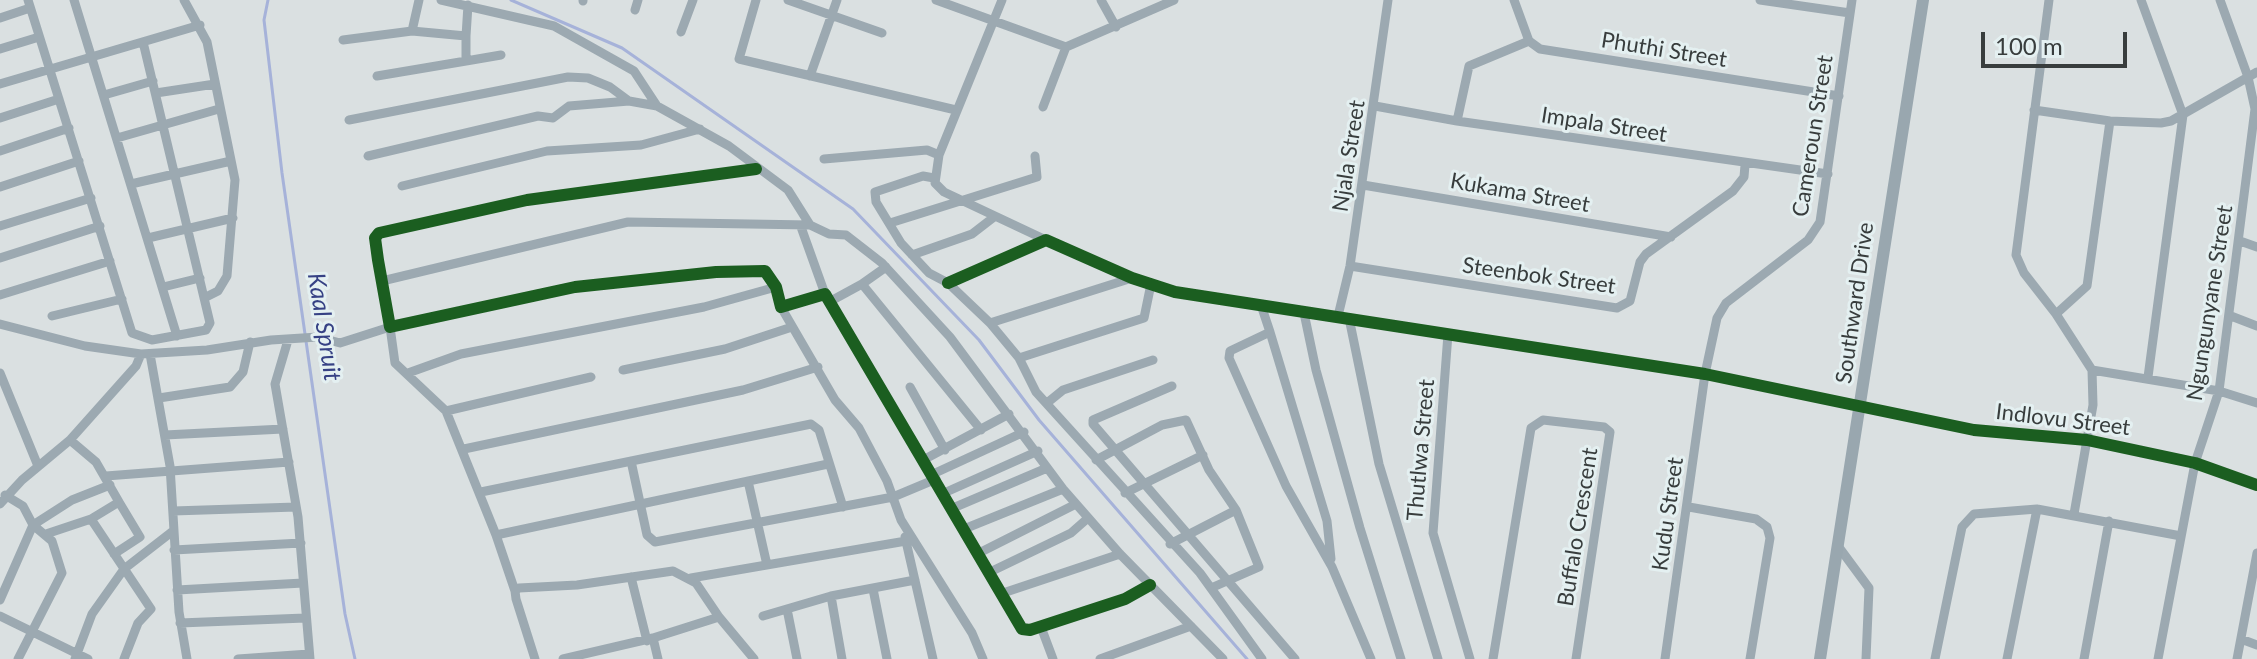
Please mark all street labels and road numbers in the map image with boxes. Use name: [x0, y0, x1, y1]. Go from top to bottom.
street label: Phuthi Street: [1599, 27, 1729, 73]
street label: Cameroun Street: [1787, 53, 1839, 219]
street label: Njala Street: [1327, 98, 1371, 214]
street label: Impala Street: [1539, 102, 1669, 148]
street label: Kukama Street: [1448, 168, 1592, 218]
street label: Ngungunyane Street: [2182, 203, 2238, 403]
street label: Southward Drive: [1831, 221, 1879, 385]
street label: Steenbok Street: [1461, 252, 1617, 300]
street label: Thutlwa Street: [1402, 378, 1440, 522]
street label: Indlovu Street: [1994, 399, 2132, 441]
street label: Buffalo Crescent: [1552, 446, 1604, 608]
street label: Kudu Street: [1647, 456, 1689, 572]

